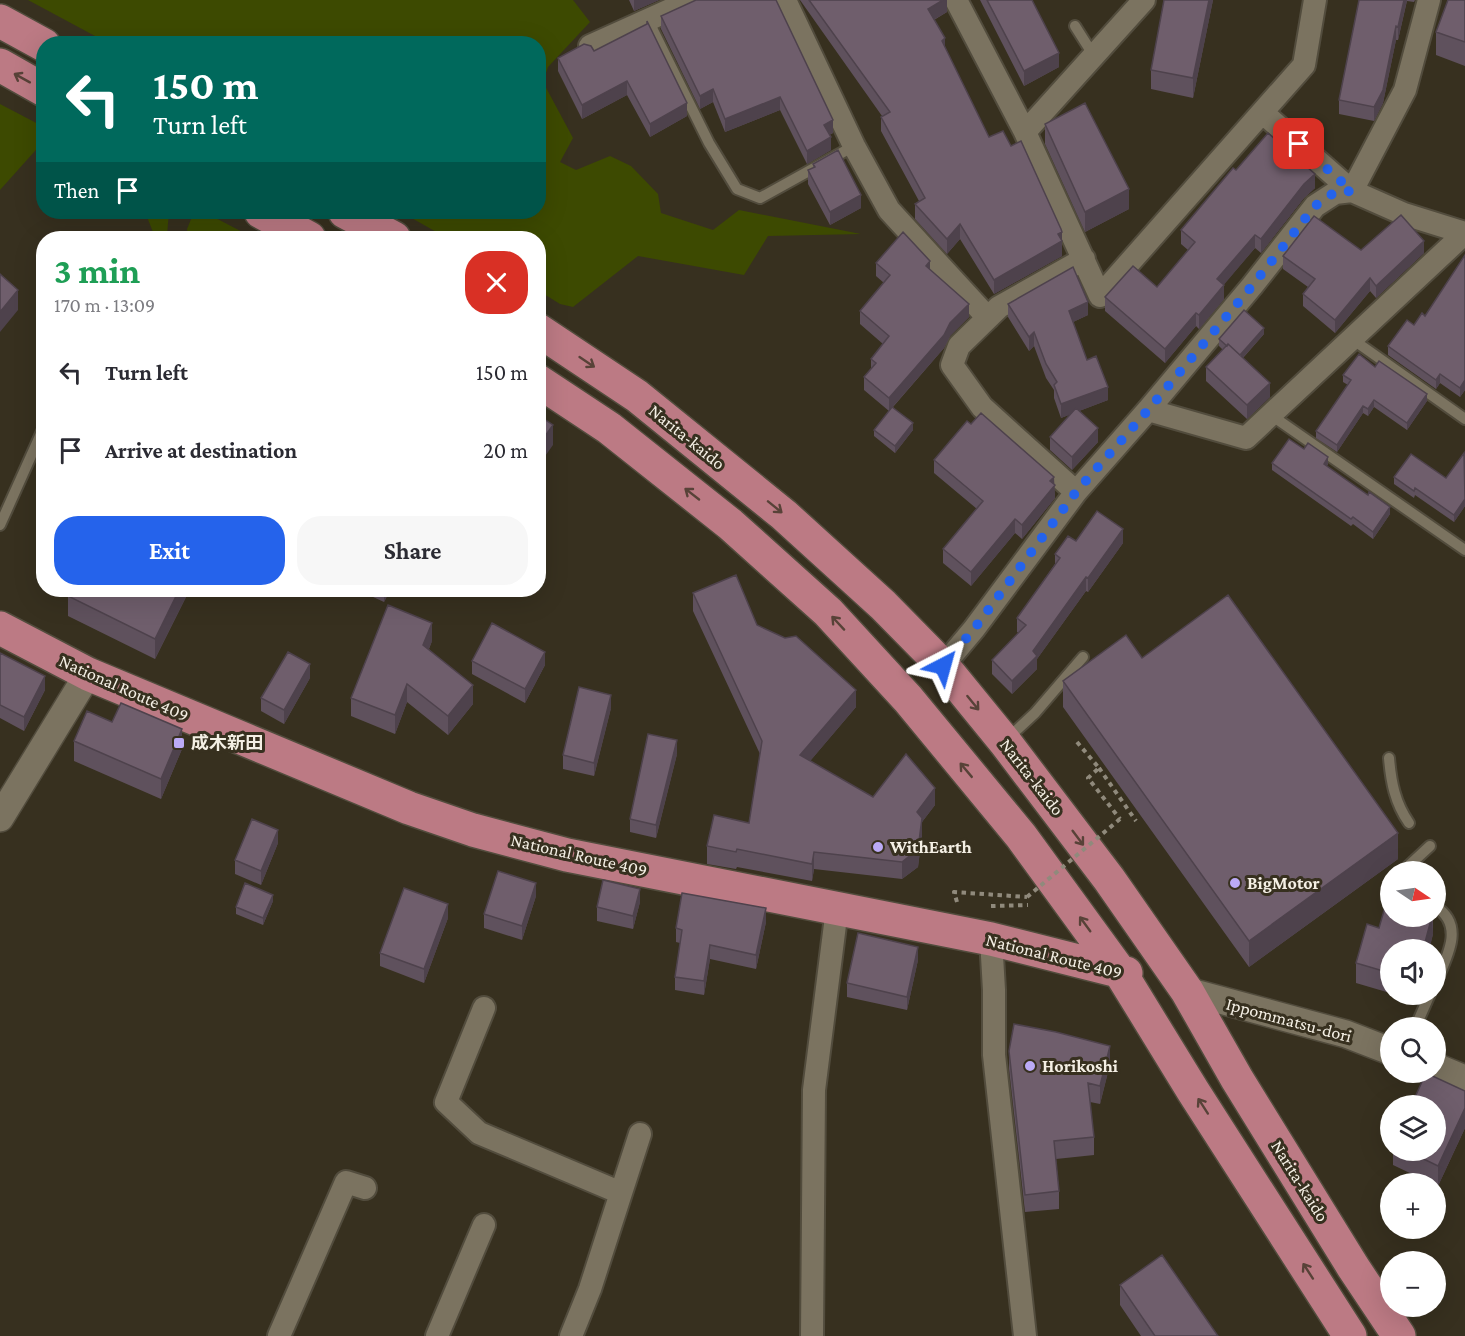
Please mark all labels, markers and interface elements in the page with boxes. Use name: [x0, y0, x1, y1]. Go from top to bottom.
icon: left: [54, 60, 132, 138]
text: 150 m: [153, 61, 258, 108]
one-way arrow: [14, 71, 31, 83]
text: Turn left: [153, 110, 247, 140]
pin: [1273, 118, 1324, 169]
icon: arrive: [1282, 127, 1315, 160]
icon: arrive: [111, 174, 144, 207]
text: Then: [54, 178, 99, 203]
text: 3 min: [54, 251, 140, 291]
button: close: [465, 251, 528, 314]
text: 170 m · 13:09: [54, 294, 155, 316]
icon: left: [54, 356, 87, 389]
one-way arrow: [578, 357, 595, 369]
text: Turn left: [105, 360, 188, 385]
text: 150 m: [476, 360, 528, 385]
street label: Narita-kaido: [645, 400, 729, 474]
icon: arrive: [54, 434, 87, 467]
text: Arrive at destination: [105, 438, 297, 463]
text: 20 m: [483, 438, 528, 463]
one-way arrow: [684, 487, 700, 500]
one-way arrow: [766, 500, 782, 513]
button: Exit: [54, 516, 285, 585]
button: Share: [297, 516, 528, 585]
one-way arrow: [831, 616, 845, 631]
position arrow: [911, 634, 975, 698]
street label: National Route 409: [56, 650, 192, 726]
one-way arrow: [966, 695, 980, 710]
place label: 成木新田: [191, 733, 263, 753]
street label: Narita-kaido: [996, 735, 1068, 819]
marker: 成木新田: [172, 736, 186, 750]
one-way arrow: [960, 762, 973, 778]
street label: National Route 409: [509, 830, 649, 880]
one-way arrow: [1072, 830, 1085, 846]
place label: WithEarth: [889, 837, 973, 857]
marker: WithEarth: [871, 840, 885, 854]
north arrow: [1380, 861, 1446, 927]
map controls: [1380, 861, 1446, 1317]
place label: BigMotor: [1247, 873, 1320, 893]
marker: BigMotor: [1228, 876, 1242, 890]
one-way arrow: [1079, 917, 1091, 933]
street label: National Route 409: [984, 929, 1124, 983]
button: sound: [1380, 939, 1446, 1005]
street label: Ippommatsu-dori: [1224, 994, 1354, 1046]
button: search: [1380, 1017, 1446, 1083]
place label: Horikoshi: [1042, 1056, 1119, 1076]
marker: Horikoshi: [1023, 1059, 1037, 1073]
button: layers: [1380, 1095, 1446, 1161]
one-way arrow: [1197, 1098, 1209, 1115]
street label: Narita-kaido: [1267, 1137, 1333, 1225]
button: +: [1380, 1173, 1446, 1239]
button: −: [1380, 1251, 1446, 1317]
one-way arrow: [1302, 1263, 1314, 1279]

